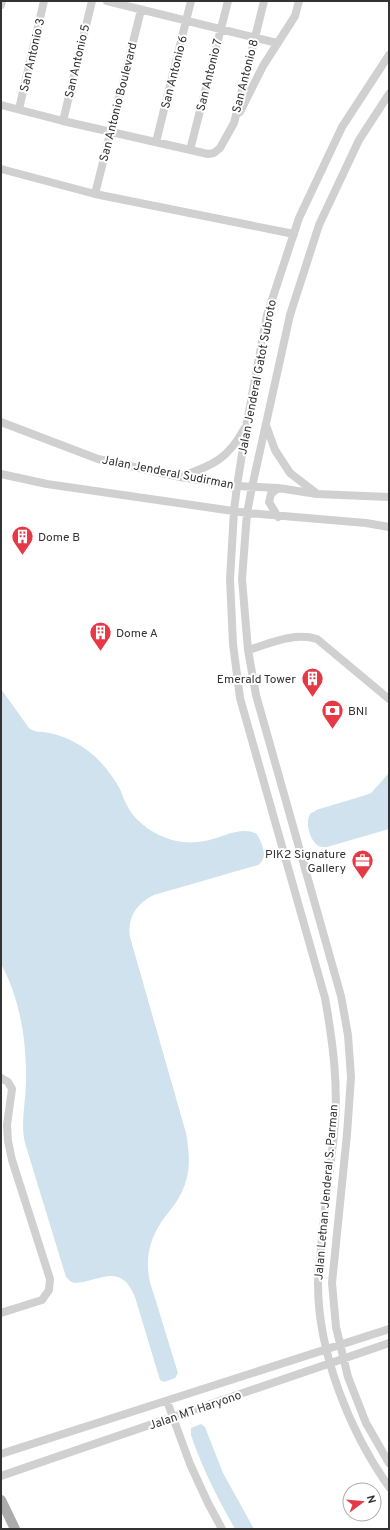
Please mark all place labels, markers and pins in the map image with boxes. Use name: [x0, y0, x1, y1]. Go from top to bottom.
building icon: Dome B: [9, 524, 35, 557]
place label: Dome B: [38, 530, 80, 546]
building icon: Dome A: [87, 620, 113, 653]
place label: Dome A: [116, 626, 158, 642]
building icon: Emerald Tower: [299, 666, 325, 699]
place label: Emerald Tower: [217, 672, 296, 688]
bank icon: BNI: [320, 698, 346, 731]
place label: BNI: [348, 704, 368, 720]
place label: PIK2 Signature Gallery: [265, 847, 346, 877]
office icon: PIK2 Signature Gallery: [349, 848, 375, 881]

